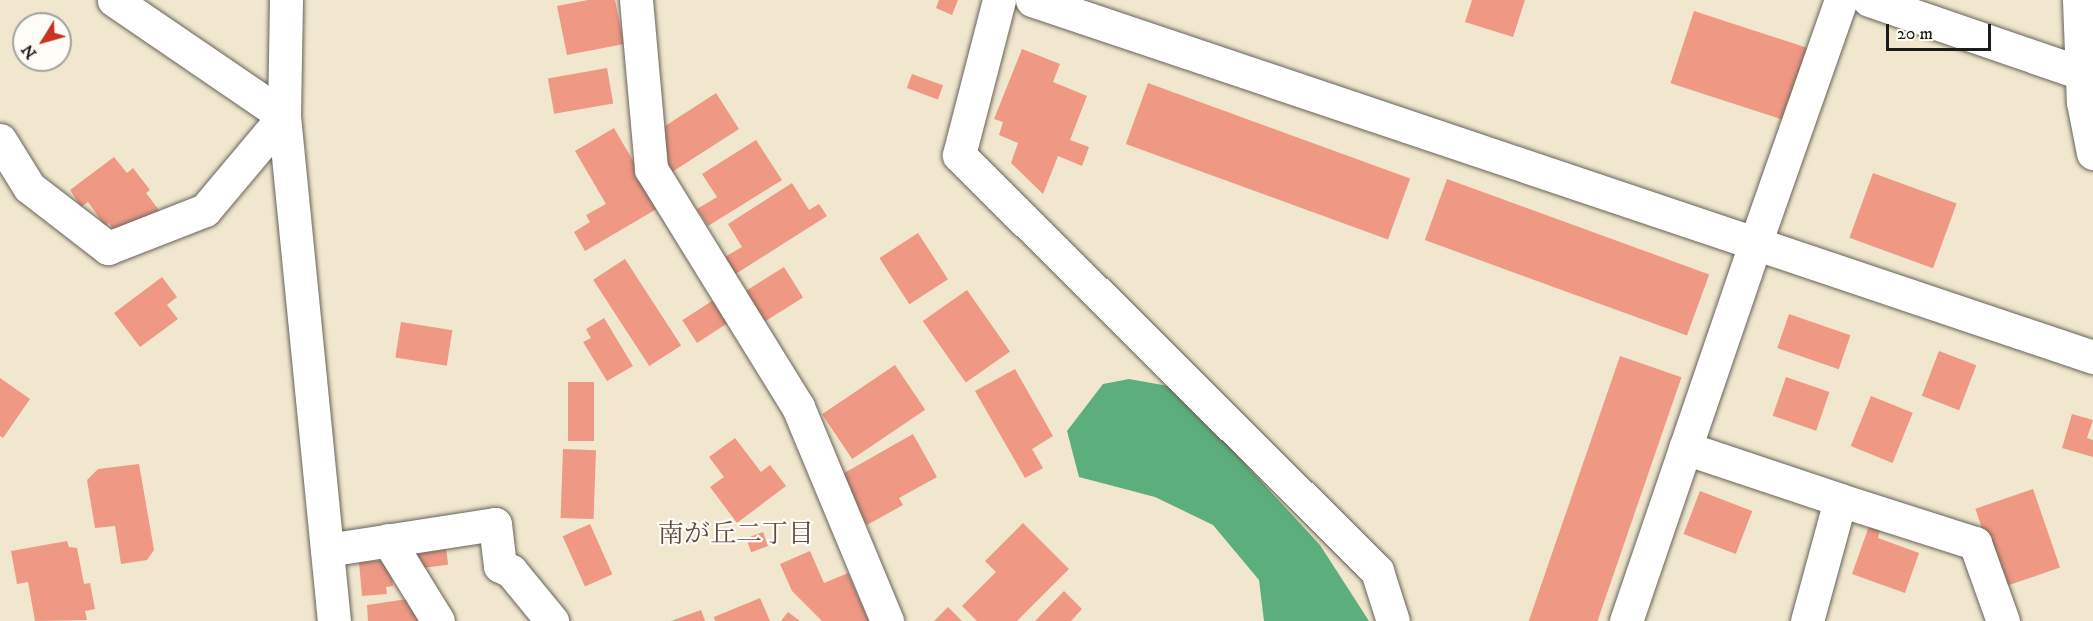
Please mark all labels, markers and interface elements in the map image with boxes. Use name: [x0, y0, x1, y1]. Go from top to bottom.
north arrow: [12, 12, 72, 72]
scale bar: [1889, 12, 1994, 50]
text: 20 m: [1897, 23, 1933, 45]
text: N: [17, 40, 41, 63]
district label: 南が丘二丁目: [658, 519, 814, 551]

